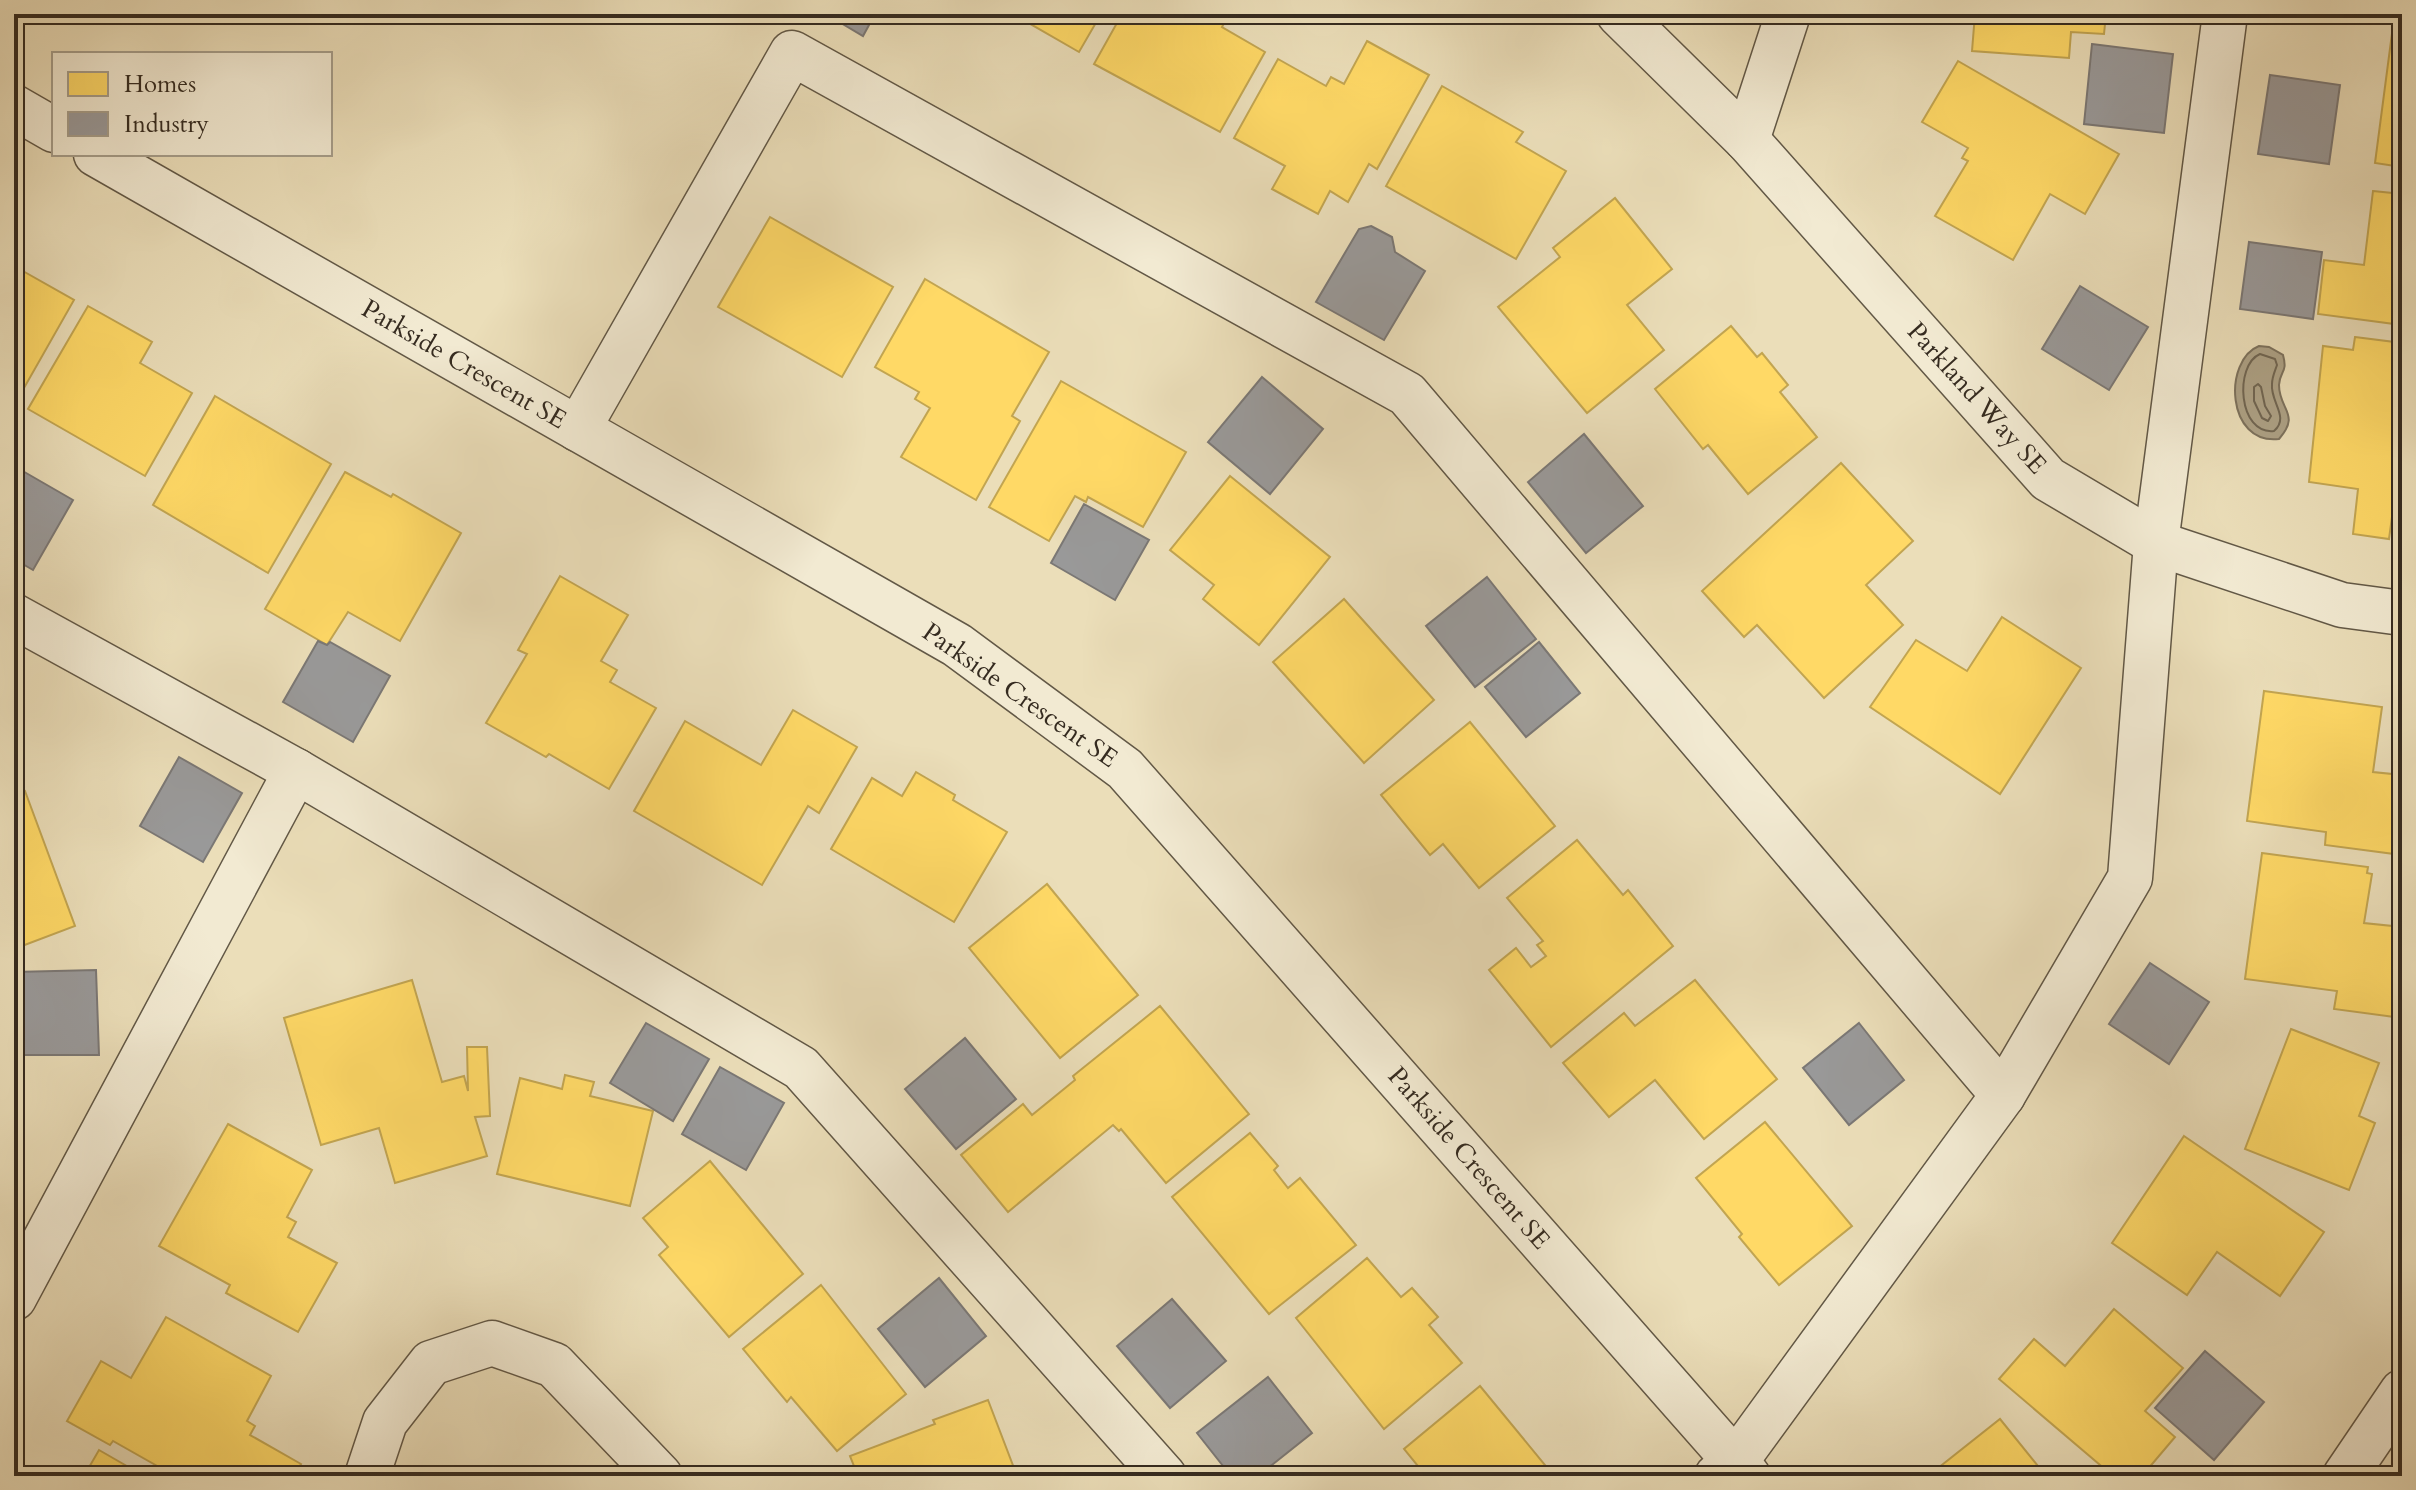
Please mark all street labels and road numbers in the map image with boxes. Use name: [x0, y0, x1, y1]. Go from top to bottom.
street label: Parkside Crescent SE: [355, 291, 573, 437]
street label: Parkland Way SE: [1899, 315, 2055, 481]
street label: Parkside Crescent SE: [915, 614, 1125, 776]
street label: Parkside Crescent SE: [1380, 1059, 1558, 1257]

